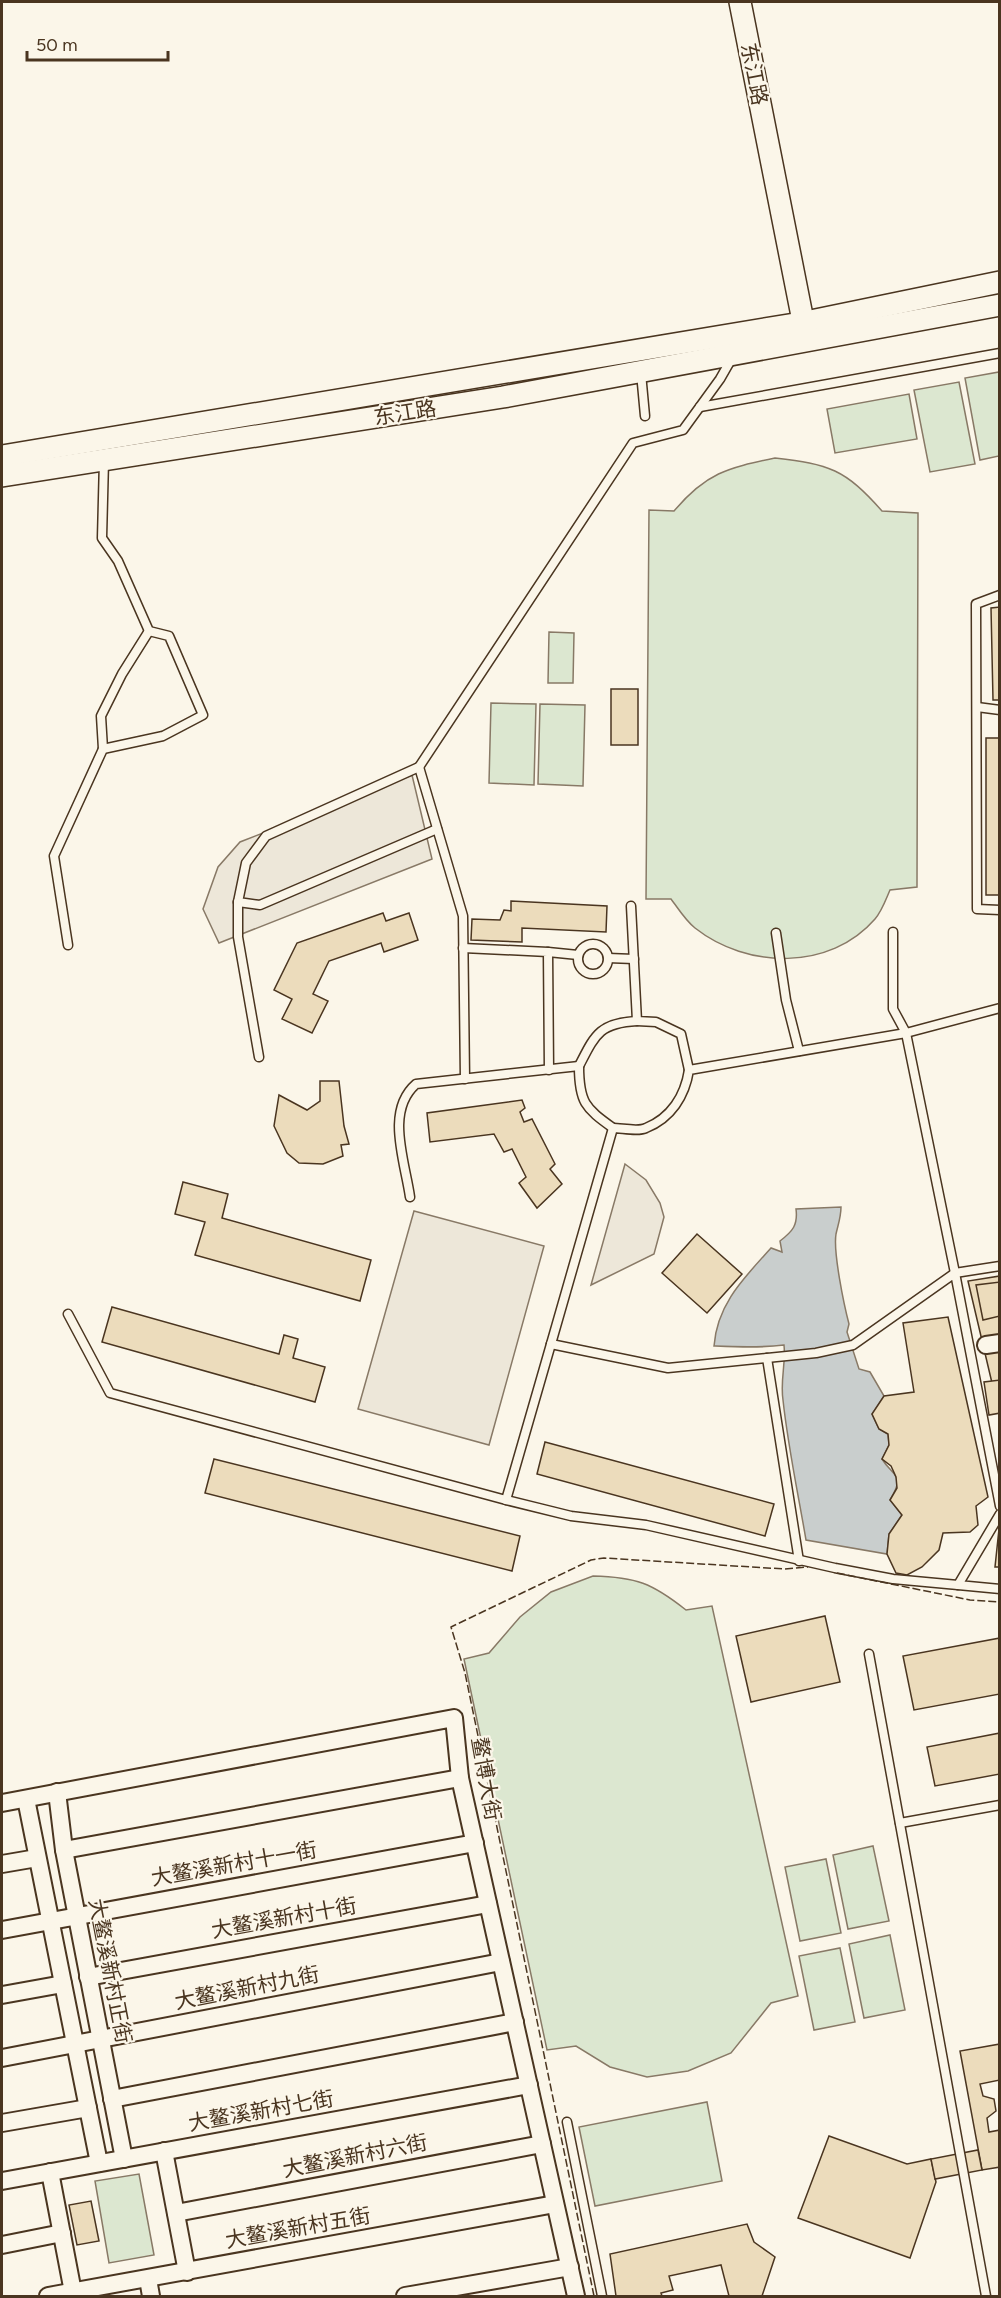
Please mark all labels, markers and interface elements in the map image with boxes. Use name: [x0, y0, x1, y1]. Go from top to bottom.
scale bar: [27, 24, 168, 62]
text: 50 m: [36, 34, 78, 56]
street label: 东江路: [736, 41, 773, 107]
street label: 东江路: [372, 395, 438, 430]
street label: 鳌博大街: [467, 1735, 506, 1822]
street label: 大鳌溪新村十一街: [149, 1837, 319, 1890]
street label: 大鳌溪新村十街: [209, 1892, 358, 1943]
street label: 大鳌溪新村正街: [84, 1896, 137, 2045]
street label: 大鳌溪新村九街: [172, 1961, 321, 2014]
street label: 大鳌溪新村七街: [186, 2085, 335, 2136]
street label: 大鳌溪新村六街: [280, 2129, 429, 2182]
street label: 大鳌溪新村五街: [223, 2202, 372, 2253]

